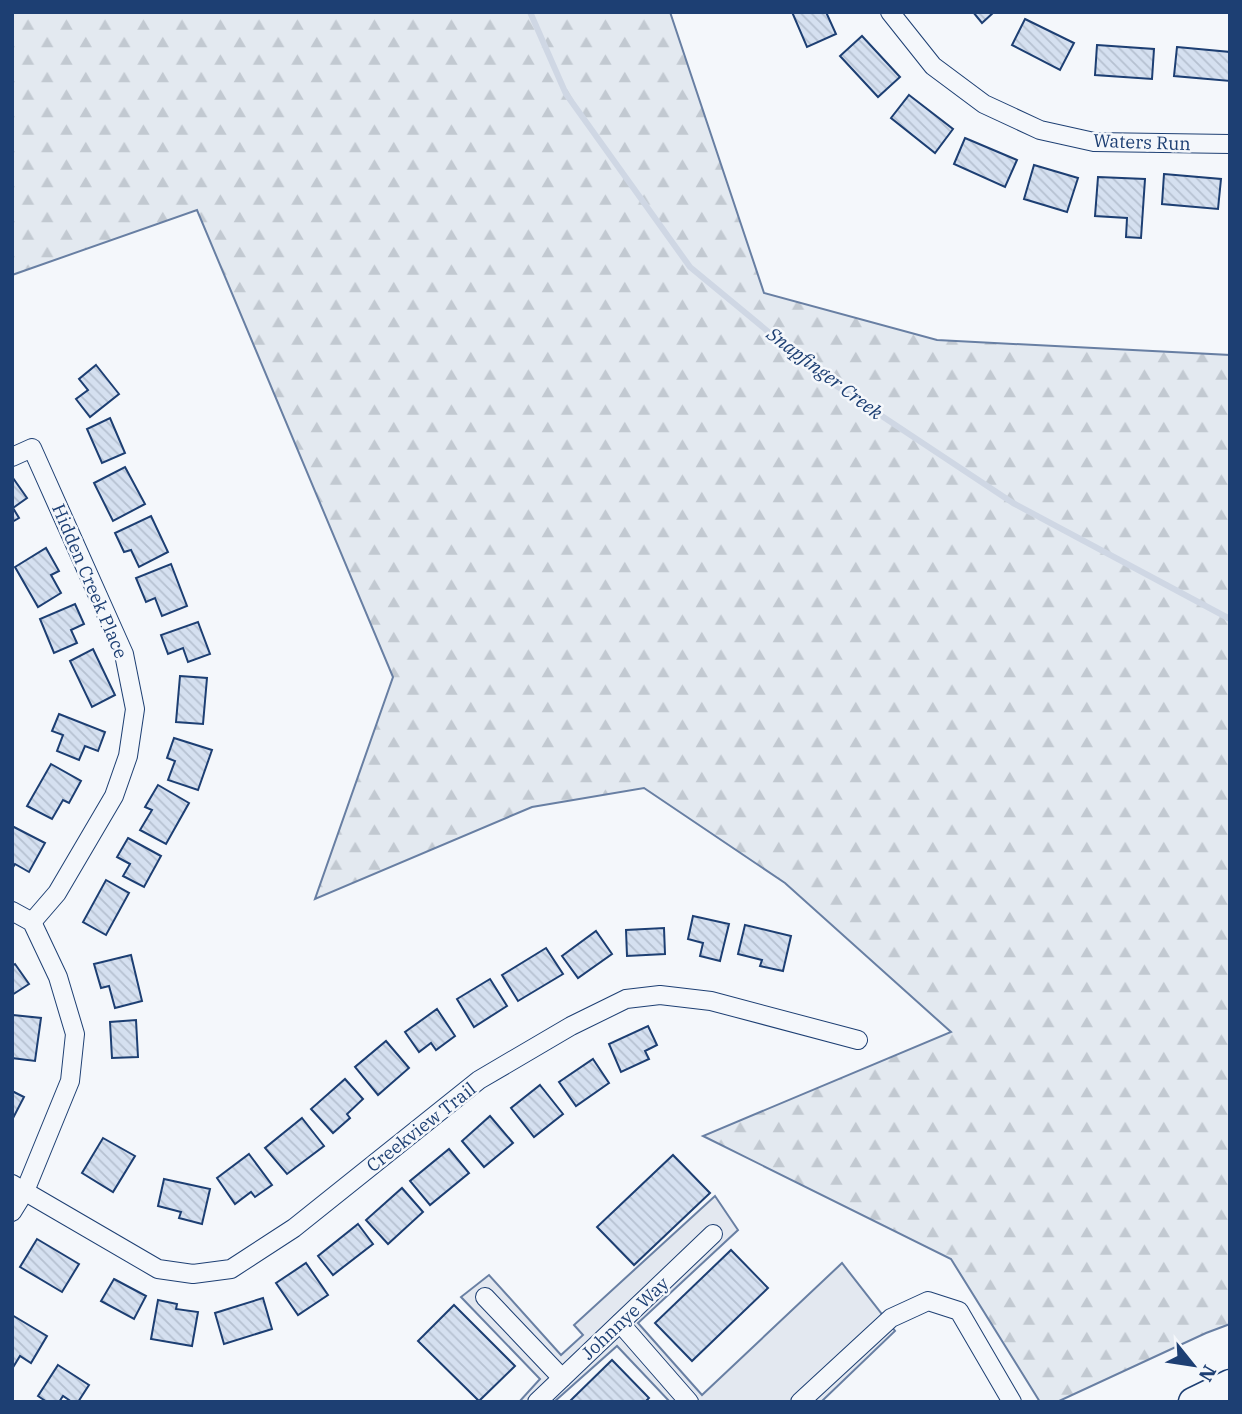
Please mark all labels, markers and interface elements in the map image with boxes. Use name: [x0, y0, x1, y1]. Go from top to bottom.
street label: Waters Run: [1093, 129, 1191, 155]
water label: Snapfinger Creek: [761, 321, 889, 425]
street label: Hidden Creek Place: [47, 500, 133, 662]
street label: Creekview Trail: [362, 1077, 480, 1177]
street label: Johnnye Way: [577, 1271, 674, 1364]
north arrow: [1158, 1330, 1228, 1400]
text: N: [1194, 1361, 1222, 1386]

